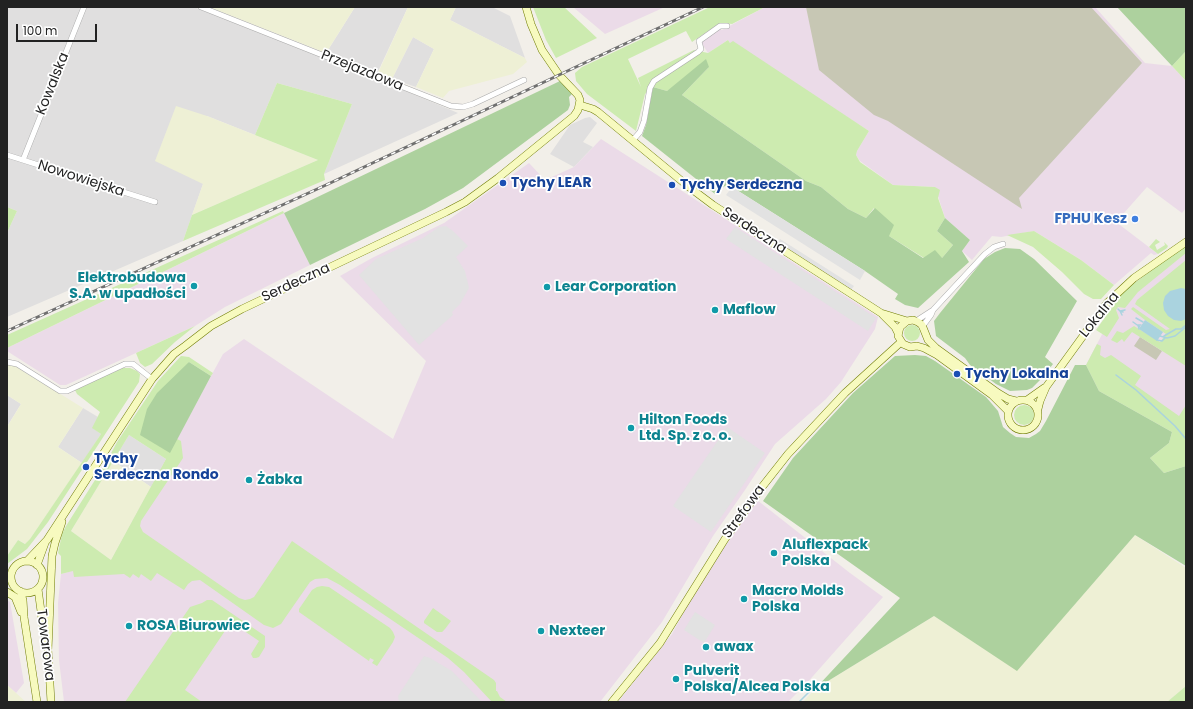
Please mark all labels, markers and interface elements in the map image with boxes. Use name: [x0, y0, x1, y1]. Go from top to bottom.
scale bar: [18, 16, 99, 42]
text: 100 m: [23, 22, 57, 39]
street label: Przejazdowa: [318, 47, 406, 95]
street label: Kowalska: [33, 50, 73, 118]
street label: Nowowiejska: [35, 157, 127, 201]
place label: Tychy LEAR: [511, 175, 592, 191]
place label: Tychy Serdeczna: [680, 177, 803, 193]
marker: Tychy LEAR: [498, 178, 508, 188]
marker: Tychy Serdeczna: [667, 180, 677, 190]
street label: Serdeczna: [719, 204, 789, 258]
place label: FPHU Kesz: [1054, 211, 1127, 227]
marker: FPHU Kesz: [1130, 214, 1140, 224]
street label: Serdeczna: [259, 260, 333, 306]
place label: Elektrobudowa S.A. w upadłości: [69, 270, 186, 302]
place label: Lear Corporation: [555, 279, 676, 295]
marker: Elektrobudowa S.A. w upadłości: [189, 281, 199, 291]
marker: Lear Corporation: [542, 282, 552, 292]
street label: Lokalna: [1077, 289, 1123, 341]
place label: Maflow: [723, 302, 776, 318]
marker: Maflow: [710, 305, 720, 315]
place label: Tychy Lokalna: [965, 366, 1069, 382]
marker: Tychy Lokalna: [952, 369, 962, 379]
place label: Hilton Foods Ltd. Sp. z o. o.: [639, 412, 731, 444]
marker: Hilton Foods Ltd. Sp. z o. o.: [626, 423, 636, 433]
place label: Tychy Serdeczna Rondo: [94, 451, 219, 484]
marker: Tychy Serdeczna Rondo: [81, 462, 91, 472]
place label: Żabka: [257, 472, 303, 488]
marker: Żabka: [244, 475, 254, 485]
street label: Strefowa: [719, 482, 769, 542]
place label: Aluflexpack Polska: [782, 537, 868, 570]
marker: Aluflexpack Polska: [769, 548, 779, 558]
place label: Macro Molds Polska: [752, 583, 844, 616]
marker: Macro Molds Polska: [739, 594, 749, 604]
street label: Towarowa: [32, 608, 58, 682]
place label: ROSA Biurowiec: [137, 618, 250, 634]
marker: ROSA Biurowiec: [124, 621, 134, 631]
place label: Nexteer: [549, 623, 605, 639]
marker: Nexteer: [536, 626, 546, 636]
place label: awax: [714, 639, 753, 655]
marker: awax: [701, 642, 711, 652]
place label: Pulverit Polska/Alcea Polska: [684, 663, 830, 696]
marker: Pulverit Polska/Alcea Polska: [671, 674, 681, 684]

